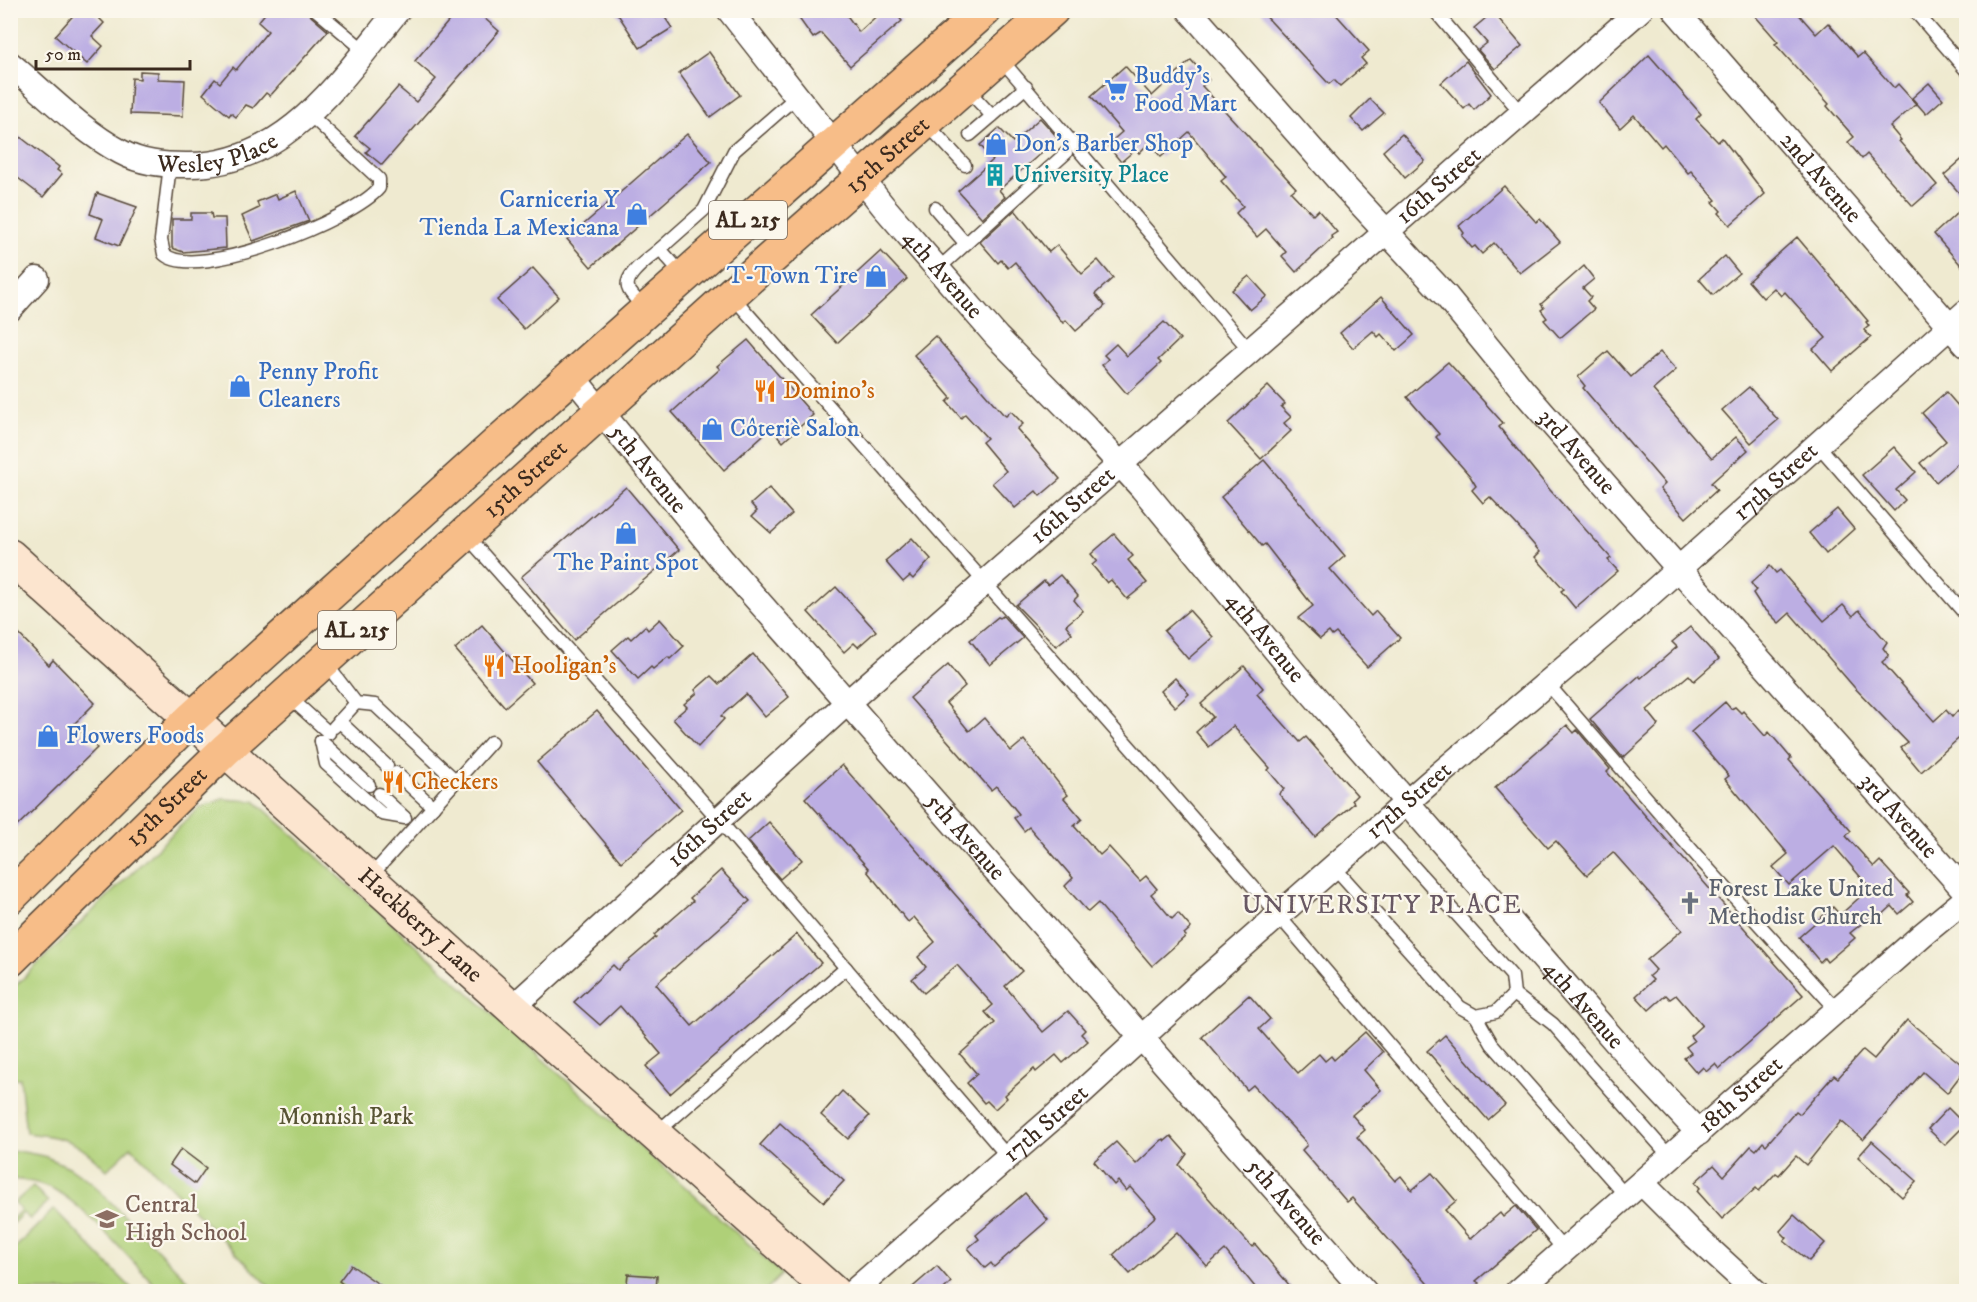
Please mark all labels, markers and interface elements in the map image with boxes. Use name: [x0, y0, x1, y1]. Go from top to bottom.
scale bar: [36, 33, 190, 71]
text: 50 m: [45, 44, 81, 66]
place label: Buddy's Food Mart: [1134, 61, 1237, 119]
supermarket icon: Buddy's Food Mart: [1103, 77, 1129, 103]
street label: 15th Street: [839, 110, 936, 201]
street label: Wesley Place: [155, 126, 284, 180]
street label: 2nd Avenue: [1773, 126, 1868, 229]
place label: Don's Barber Shop: [1014, 129, 1193, 159]
shop icon: Don's Barber Shop: [983, 131, 1009, 157]
street label: 16th Street: [1390, 140, 1488, 231]
place label: University Place: [1013, 160, 1169, 190]
building icon: University Place: [982, 162, 1008, 188]
place label: Carniceria Y Tienda La Mexicana: [420, 185, 620, 243]
shop icon: Carniceria Y Tienda La Mexicana: [624, 201, 650, 227]
road number: AL 215: [709, 201, 787, 239]
street label: 4th Avenue: [896, 224, 990, 325]
place label: T-Town Tire: [727, 261, 858, 291]
shop icon: T-Town Tire: [863, 263, 889, 289]
place label: Penny Profit Cleaners: [258, 357, 379, 415]
shop icon: Penny Profit Cleaners: [227, 373, 253, 399]
place label: Domino's: [783, 376, 875, 406]
restaurant icon: Domino's: [752, 378, 778, 404]
street label: 3rd Avenue: [1531, 403, 1622, 501]
place label: Côteriè Salon: [730, 414, 860, 444]
shop icon: Côteriè Salon: [699, 416, 725, 442]
street label: 5th Avenue: [603, 418, 693, 520]
street label: 15th Street: [477, 434, 574, 525]
street label: 17th Street: [1727, 436, 1825, 528]
street label: 16th Street: [1024, 460, 1122, 551]
shop icon: The Paint Spot: [613, 520, 639, 546]
place label: The Paint Spot: [553, 548, 699, 578]
street label: 4th Avenue: [1219, 586, 1311, 689]
road number: AL 215: [318, 611, 396, 649]
place label: Hooligan's: [512, 651, 616, 681]
restaurant icon: Hooligan's: [481, 653, 507, 679]
place label: Flowers Foods: [66, 721, 204, 751]
shop icon: Flowers Foods: [35, 723, 61, 749]
street label: 17th Street: [1360, 755, 1458, 846]
street label: 15th Street: [119, 760, 214, 854]
place label: Checkers: [411, 767, 498, 797]
street label: 3rd Avenue: [1853, 767, 1944, 865]
restaurant icon: Checkers: [380, 769, 406, 795]
street label: 16th Street: [661, 782, 758, 874]
street label: 5th Avenue: [919, 787, 1012, 887]
street label: Hackberry Lane: [351, 861, 489, 989]
place label: Forest Lake United Methodist Church: [1708, 874, 1894, 932]
district label: UNIVERSITY PLACE: [1242, 889, 1522, 922]
church icon: Forest Lake United Methodist Church: [1677, 890, 1703, 916]
street label: 4th Avenue: [1536, 954, 1630, 1056]
street label: 18th Street: [1692, 1049, 1789, 1140]
street label: 17th Street: [997, 1078, 1095, 1169]
park label: Monnish Park: [278, 1102, 414, 1132]
street label: 5th Avenue: [1240, 1152, 1332, 1252]
place label: Central High School: [125, 1190, 247, 1248]
school or university icon: Central High School: [94, 1206, 120, 1232]

